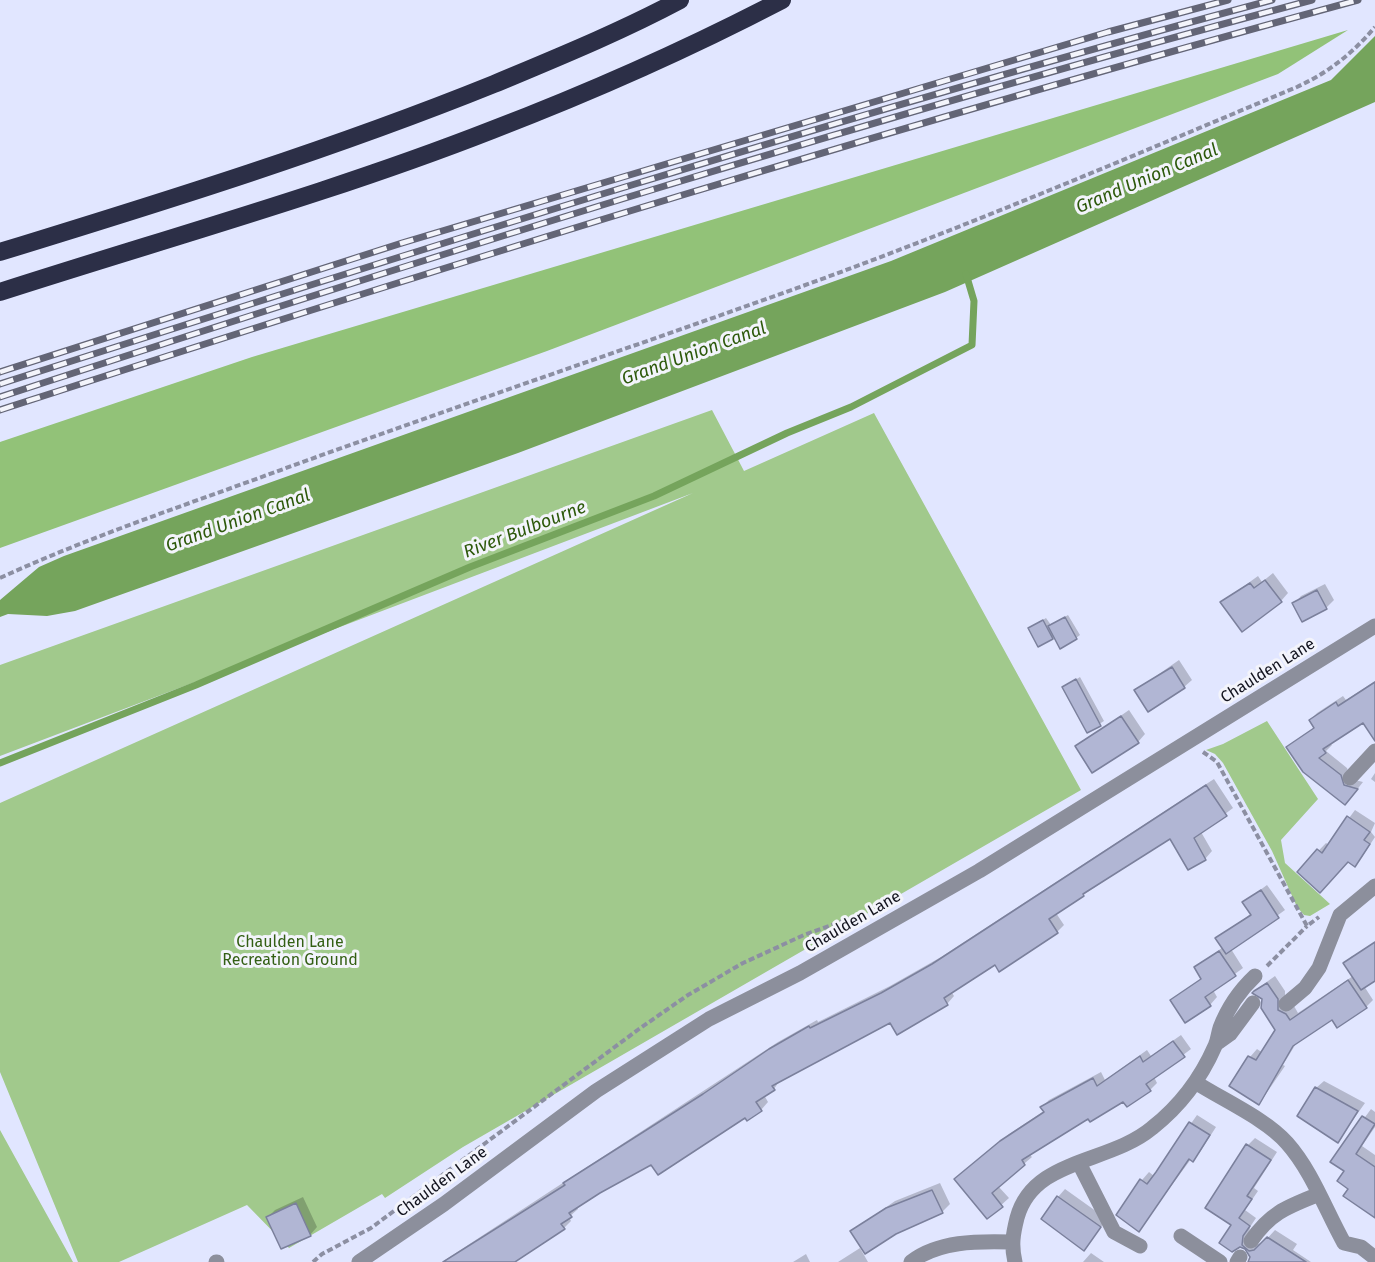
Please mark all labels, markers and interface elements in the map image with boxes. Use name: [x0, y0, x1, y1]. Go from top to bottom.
water label: Grand Union Canal: [1073, 139, 1221, 219]
water label: Grand Union Canal: [619, 318, 769, 390]
water label: Grand Union Canal: [163, 485, 313, 557]
water label: River Bulbourne: [461, 497, 589, 563]
street label: Chaulden Lane: [1217, 634, 1319, 708]
street label: Chaulden Lane: [802, 887, 904, 957]
park label: Chaulden Lane Recreation Ground: [222, 933, 358, 971]
street label: Chaulden Lane: [393, 1143, 491, 1221]

